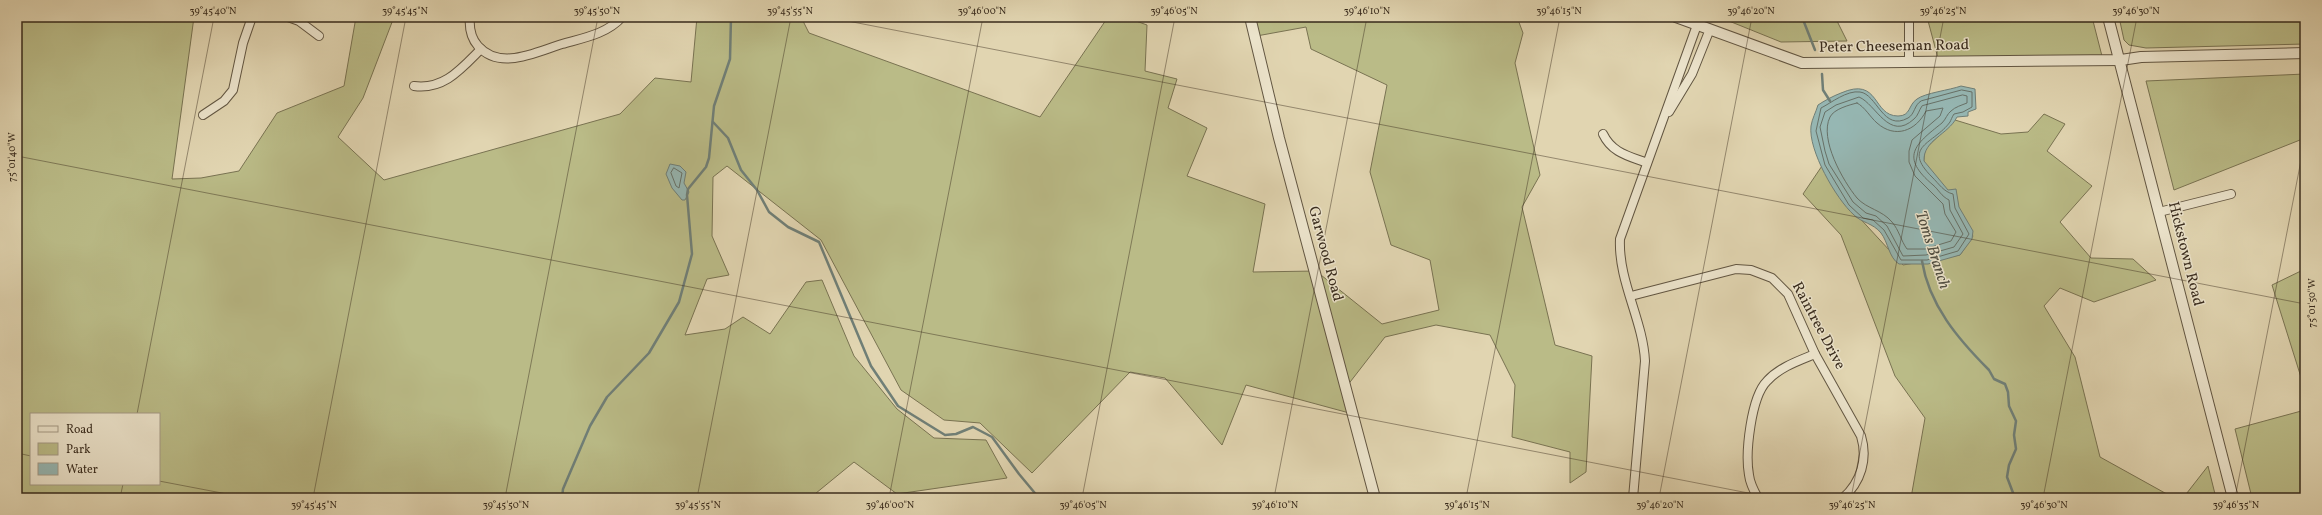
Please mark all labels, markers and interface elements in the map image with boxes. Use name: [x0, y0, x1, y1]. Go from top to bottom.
text: 39°45'40"N: [190, 4, 237, 18]
text: 39°45'45"N: [382, 4, 429, 18]
text: 39°45'50"N: [574, 4, 621, 18]
text: 39°45'55"N: [767, 4, 813, 18]
text: 39°46'00"N: [958, 4, 1007, 18]
text: 39°46'05"N: [1150, 4, 1198, 18]
text: 39°46'10"N: [1344, 4, 1391, 18]
text: 39°46'15"N: [1536, 4, 1582, 18]
text: 39°46'20"N: [1727, 4, 1775, 18]
text: 39°46'25"N: [1920, 4, 1967, 18]
text: 39°46'30"N: [2112, 4, 2160, 18]
street label: Peter Cheeseman Road: [1819, 35, 1969, 59]
text: 75°01'40"W: [5, 132, 19, 182]
street label: Hickstown Road: [2162, 199, 2208, 309]
street label: Garwood Road: [1302, 204, 1348, 304]
water label: Toms Branch: [1909, 208, 1955, 292]
street label: Raintree Drive: [1786, 278, 1850, 374]
text: 75°01'50"W: [2305, 278, 2319, 328]
legend: [30, 413, 160, 485]
text: Road: [66, 422, 93, 438]
text: Park: [66, 442, 91, 458]
text: Water: [66, 462, 98, 478]
text: 39°45'45"N: [291, 498, 338, 512]
text: 39°45'50"N: [483, 498, 530, 512]
text: 39°45'55"N: [675, 498, 721, 512]
text: 39°46'00"N: [866, 498, 915, 512]
text: 39°46'05"N: [1059, 498, 1107, 512]
text: 39°46'10"N: [1252, 498, 1299, 512]
text: 39°46'15"N: [1444, 498, 1490, 512]
text: 39°46'20"N: [1636, 498, 1684, 512]
text: 39°46'25"N: [1829, 498, 1876, 512]
text: 39°46'30"N: [2020, 498, 2068, 512]
text: 39°46'35"N: [2213, 498, 2260, 512]

